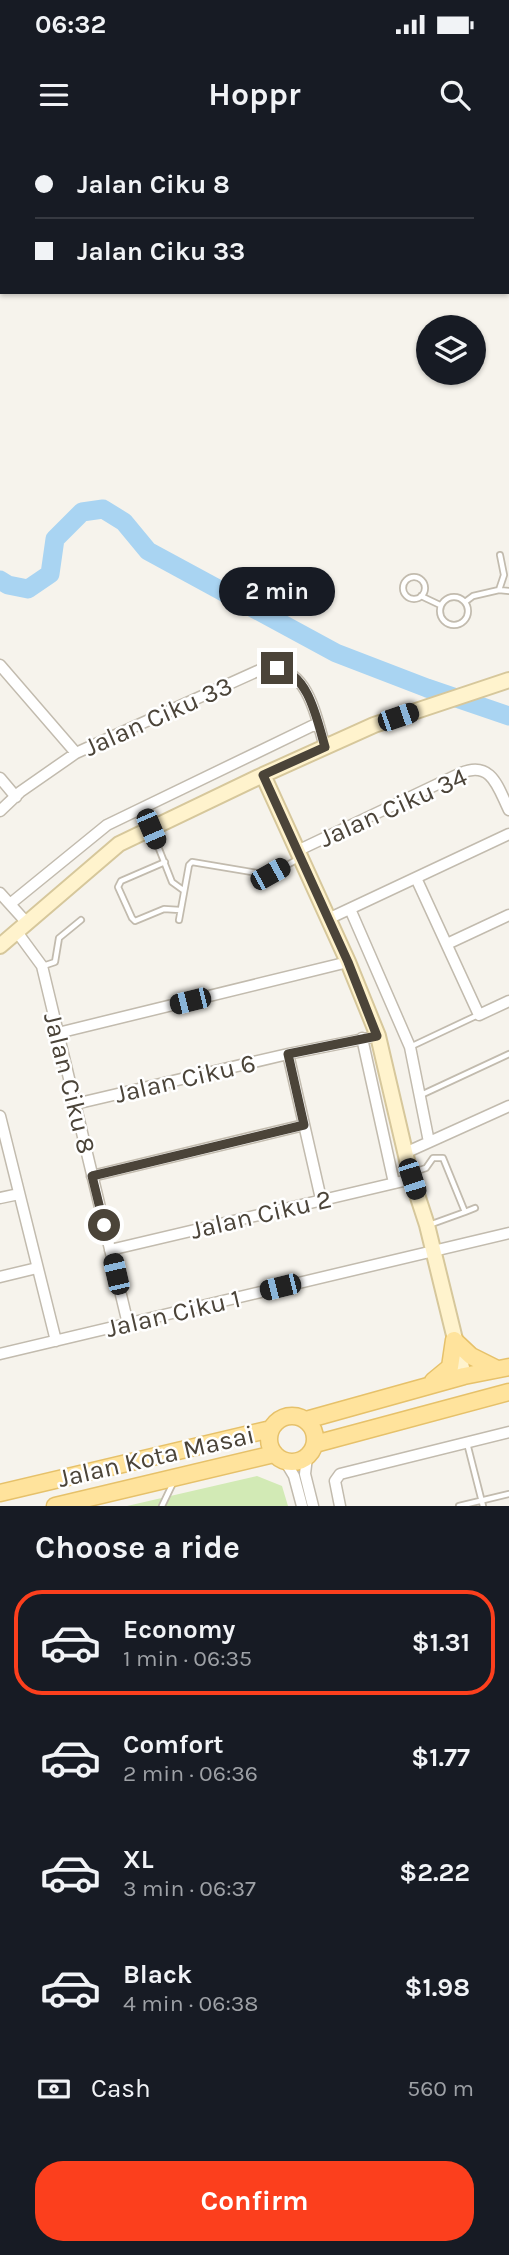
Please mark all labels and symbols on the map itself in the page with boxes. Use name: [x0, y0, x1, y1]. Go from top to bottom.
callout: 2 min: [219, 566, 335, 616]
route end: [261, 652, 293, 684]
street label: Jalan Ciku 33: [79, 670, 237, 763]
car: [375, 700, 422, 734]
street label: Jalan Ciku 34: [315, 761, 472, 854]
car: [134, 806, 169, 852]
car: [247, 855, 294, 893]
car: [168, 986, 213, 1016]
street label: Jalan Ciku 8: [37, 1009, 102, 1157]
street label: Jalan Ciku 6: [112, 1047, 258, 1110]
car: [396, 1156, 429, 1202]
street label: Jalan Ciku 2: [188, 1183, 335, 1246]
route start: [88, 1209, 120, 1241]
car: [102, 1251, 131, 1297]
car: [258, 1272, 303, 1302]
street label: Jalan Ciku 1: [103, 1283, 243, 1344]
street label: Jalan Kota Masai: [55, 1419, 257, 1494]

